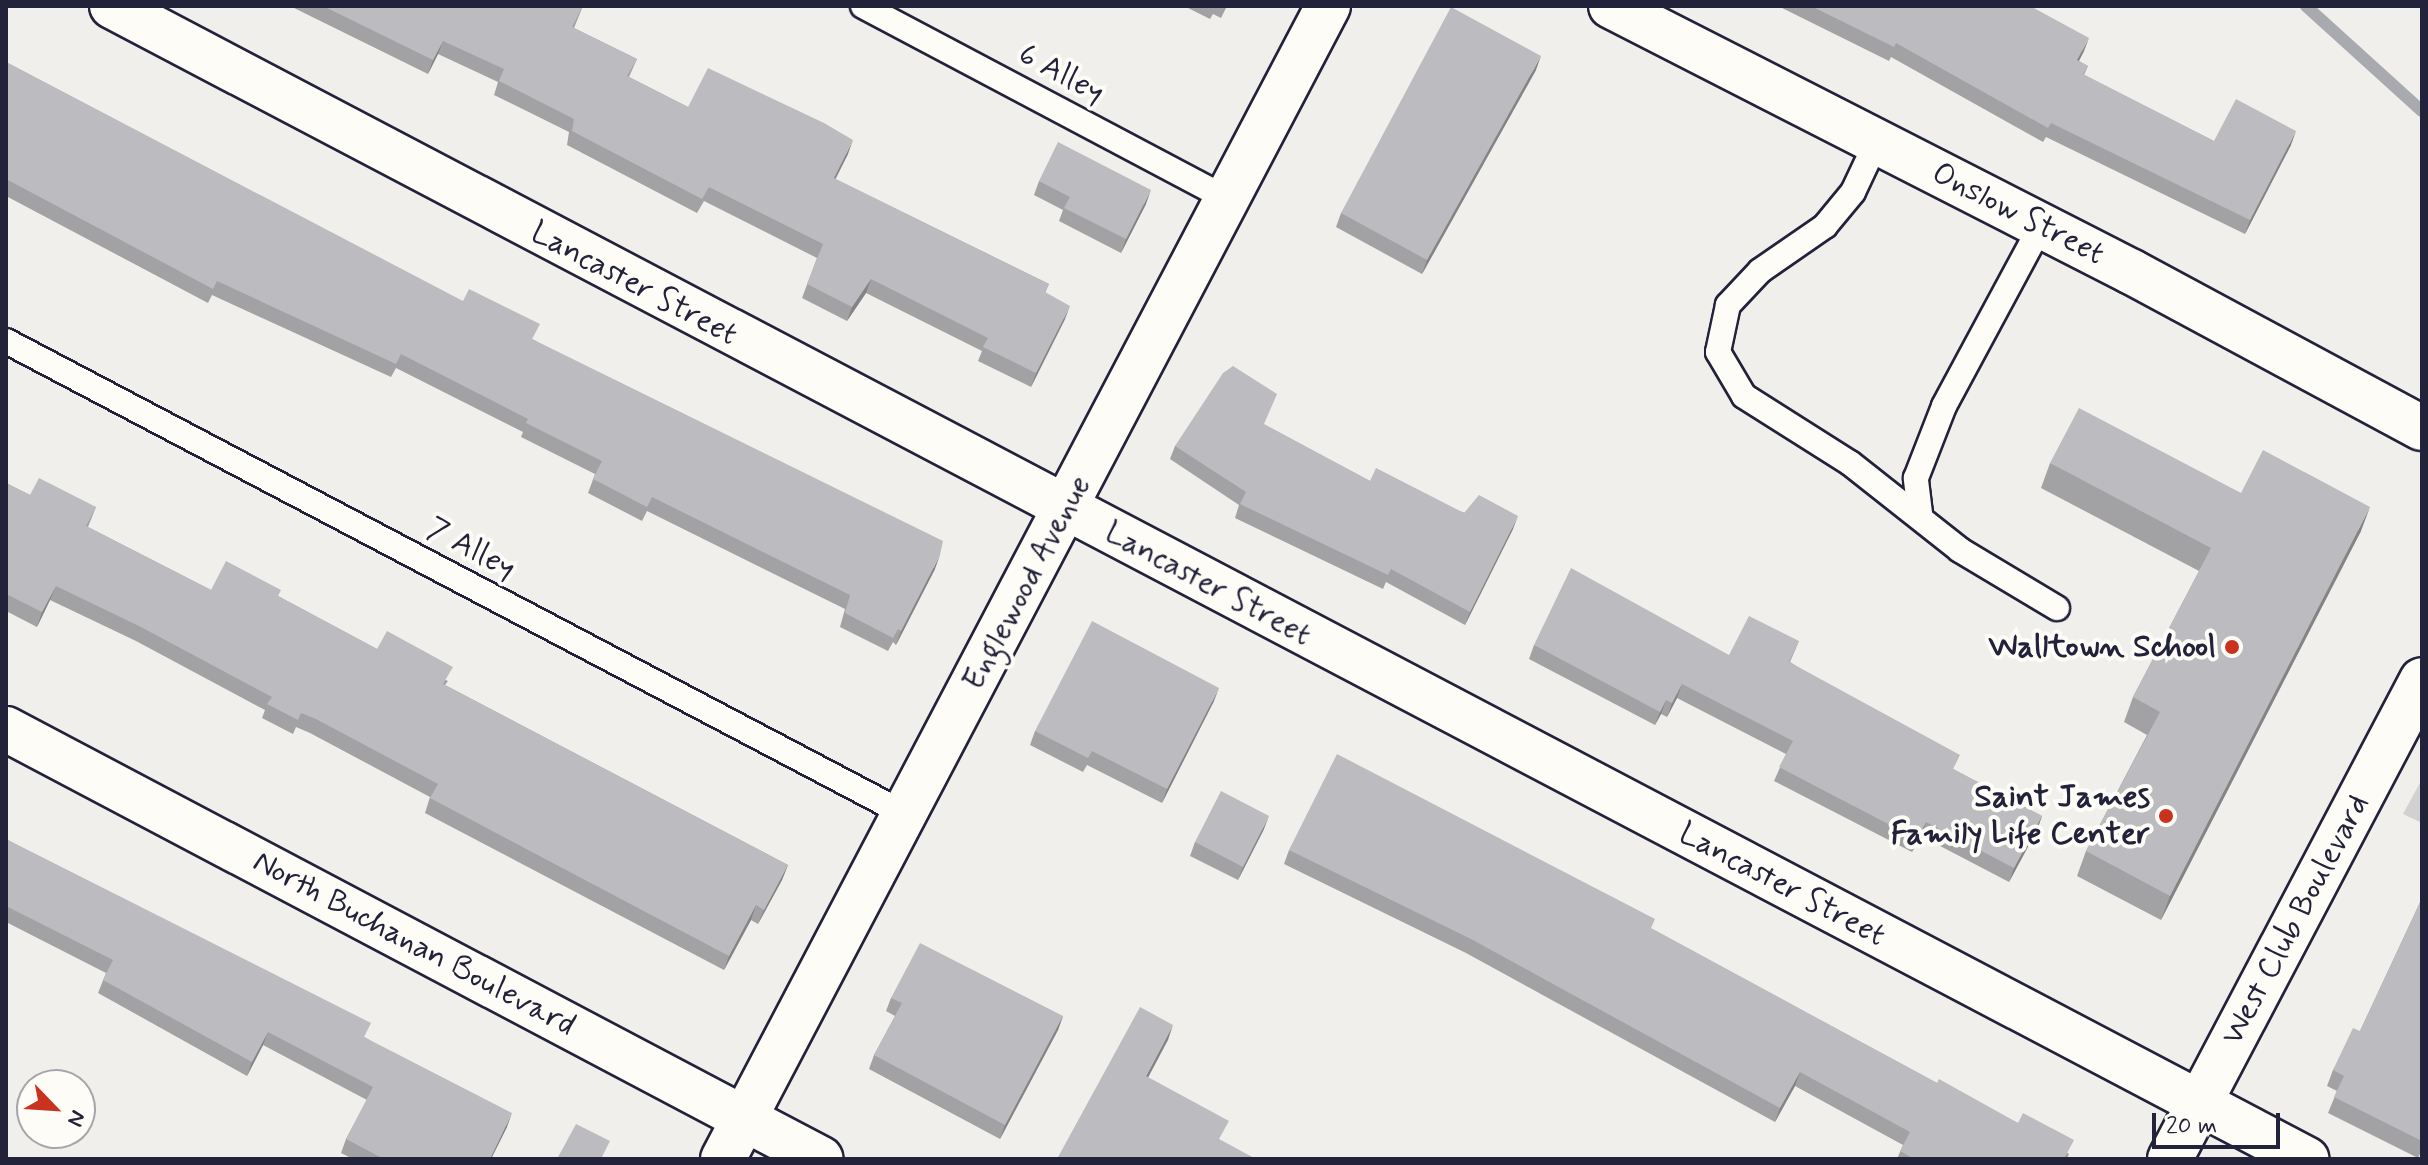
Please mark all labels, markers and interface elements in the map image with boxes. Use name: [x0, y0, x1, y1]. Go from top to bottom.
street label: 6 Alley: [1011, 35, 1111, 113]
street label: Onslow Street: [1923, 153, 2113, 275]
street label: Lancaster Street: [522, 212, 746, 356]
street label: Englewood Avenue: [953, 466, 1101, 700]
street label: 7 Alley: [420, 510, 522, 588]
street label: Lancaster Street: [1096, 512, 1320, 656]
place label: Walltown School: [1989, 628, 2216, 666]
marker: Walltown School: [2223, 638, 2241, 656]
place label: Saint James Family Life Center: [1886, 779, 2150, 854]
street label: West Club Boulevard: [2215, 791, 2377, 1049]
marker: Saint James Family Life Center: [2157, 807, 2175, 825]
street label: Lancaster Street: [1670, 813, 1894, 957]
street label: North Buchanan Boulevard: [250, 845, 578, 1043]
north arrow: [16, 1069, 96, 1149]
scale bar: [2156, 1097, 2284, 1147]
text: N: [60, 1106, 92, 1131]
text: 20 m: [2166, 1111, 2217, 1142]

